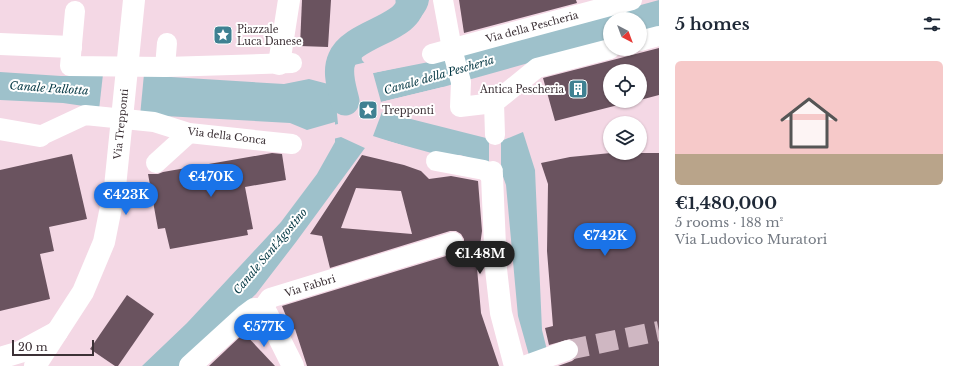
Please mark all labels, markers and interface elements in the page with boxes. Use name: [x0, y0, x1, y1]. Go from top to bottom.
street label: Via della Pescheria: [483, 8, 580, 46]
north arrow: [603, 12, 647, 56]
map controls: [603, 12, 647, 160]
icon: filters: [921, 13, 943, 35]
text: 5 homes: [675, 14, 750, 35]
place label: Piazzale Luca Danese: [237, 23, 302, 48]
place icon: Piazzale Luca Danese: [212, 24, 234, 46]
water label: Canale della Pescheria: [382, 53, 496, 97]
button: locate: [603, 64, 647, 108]
water label: Canale Pallotta: [9, 78, 89, 98]
building icon: Antica Pescheria: [567, 78, 589, 100]
place label: Antica Pescheria: [479, 83, 564, 96]
street label: Via Trepponti: [111, 87, 131, 161]
icon: home: [773, 87, 845, 159]
place icon: Trepponti: [357, 99, 379, 121]
place label: Trepponti: [382, 104, 434, 117]
button: layers: [603, 116, 647, 160]
street label: Via della Conca: [186, 125, 267, 147]
pin: €470K: [183, 164, 239, 198]
text: €470K: [188, 168, 234, 185]
pin: €423K: [98, 182, 154, 216]
text: €423K: [103, 186, 149, 203]
text: €1,480,000: [675, 193, 777, 214]
water label: Canale Sant'Agostino: [230, 205, 310, 297]
text: 5 rooms · 188 m²: [675, 214, 783, 231]
pin: €742K: [577, 223, 633, 257]
text: €742K: [583, 227, 627, 244]
text: Via Ludovico Muratori: [675, 231, 827, 248]
pin: €1.48M: [447, 241, 513, 275]
text: €1.48M: [455, 245, 505, 262]
street label: Via Fabbri: [282, 272, 338, 300]
pin: €577K: [236, 314, 292, 348]
text: €577K: [243, 318, 285, 335]
scale bar: [12, 338, 94, 357]
text: 20 m: [18, 340, 48, 354]

